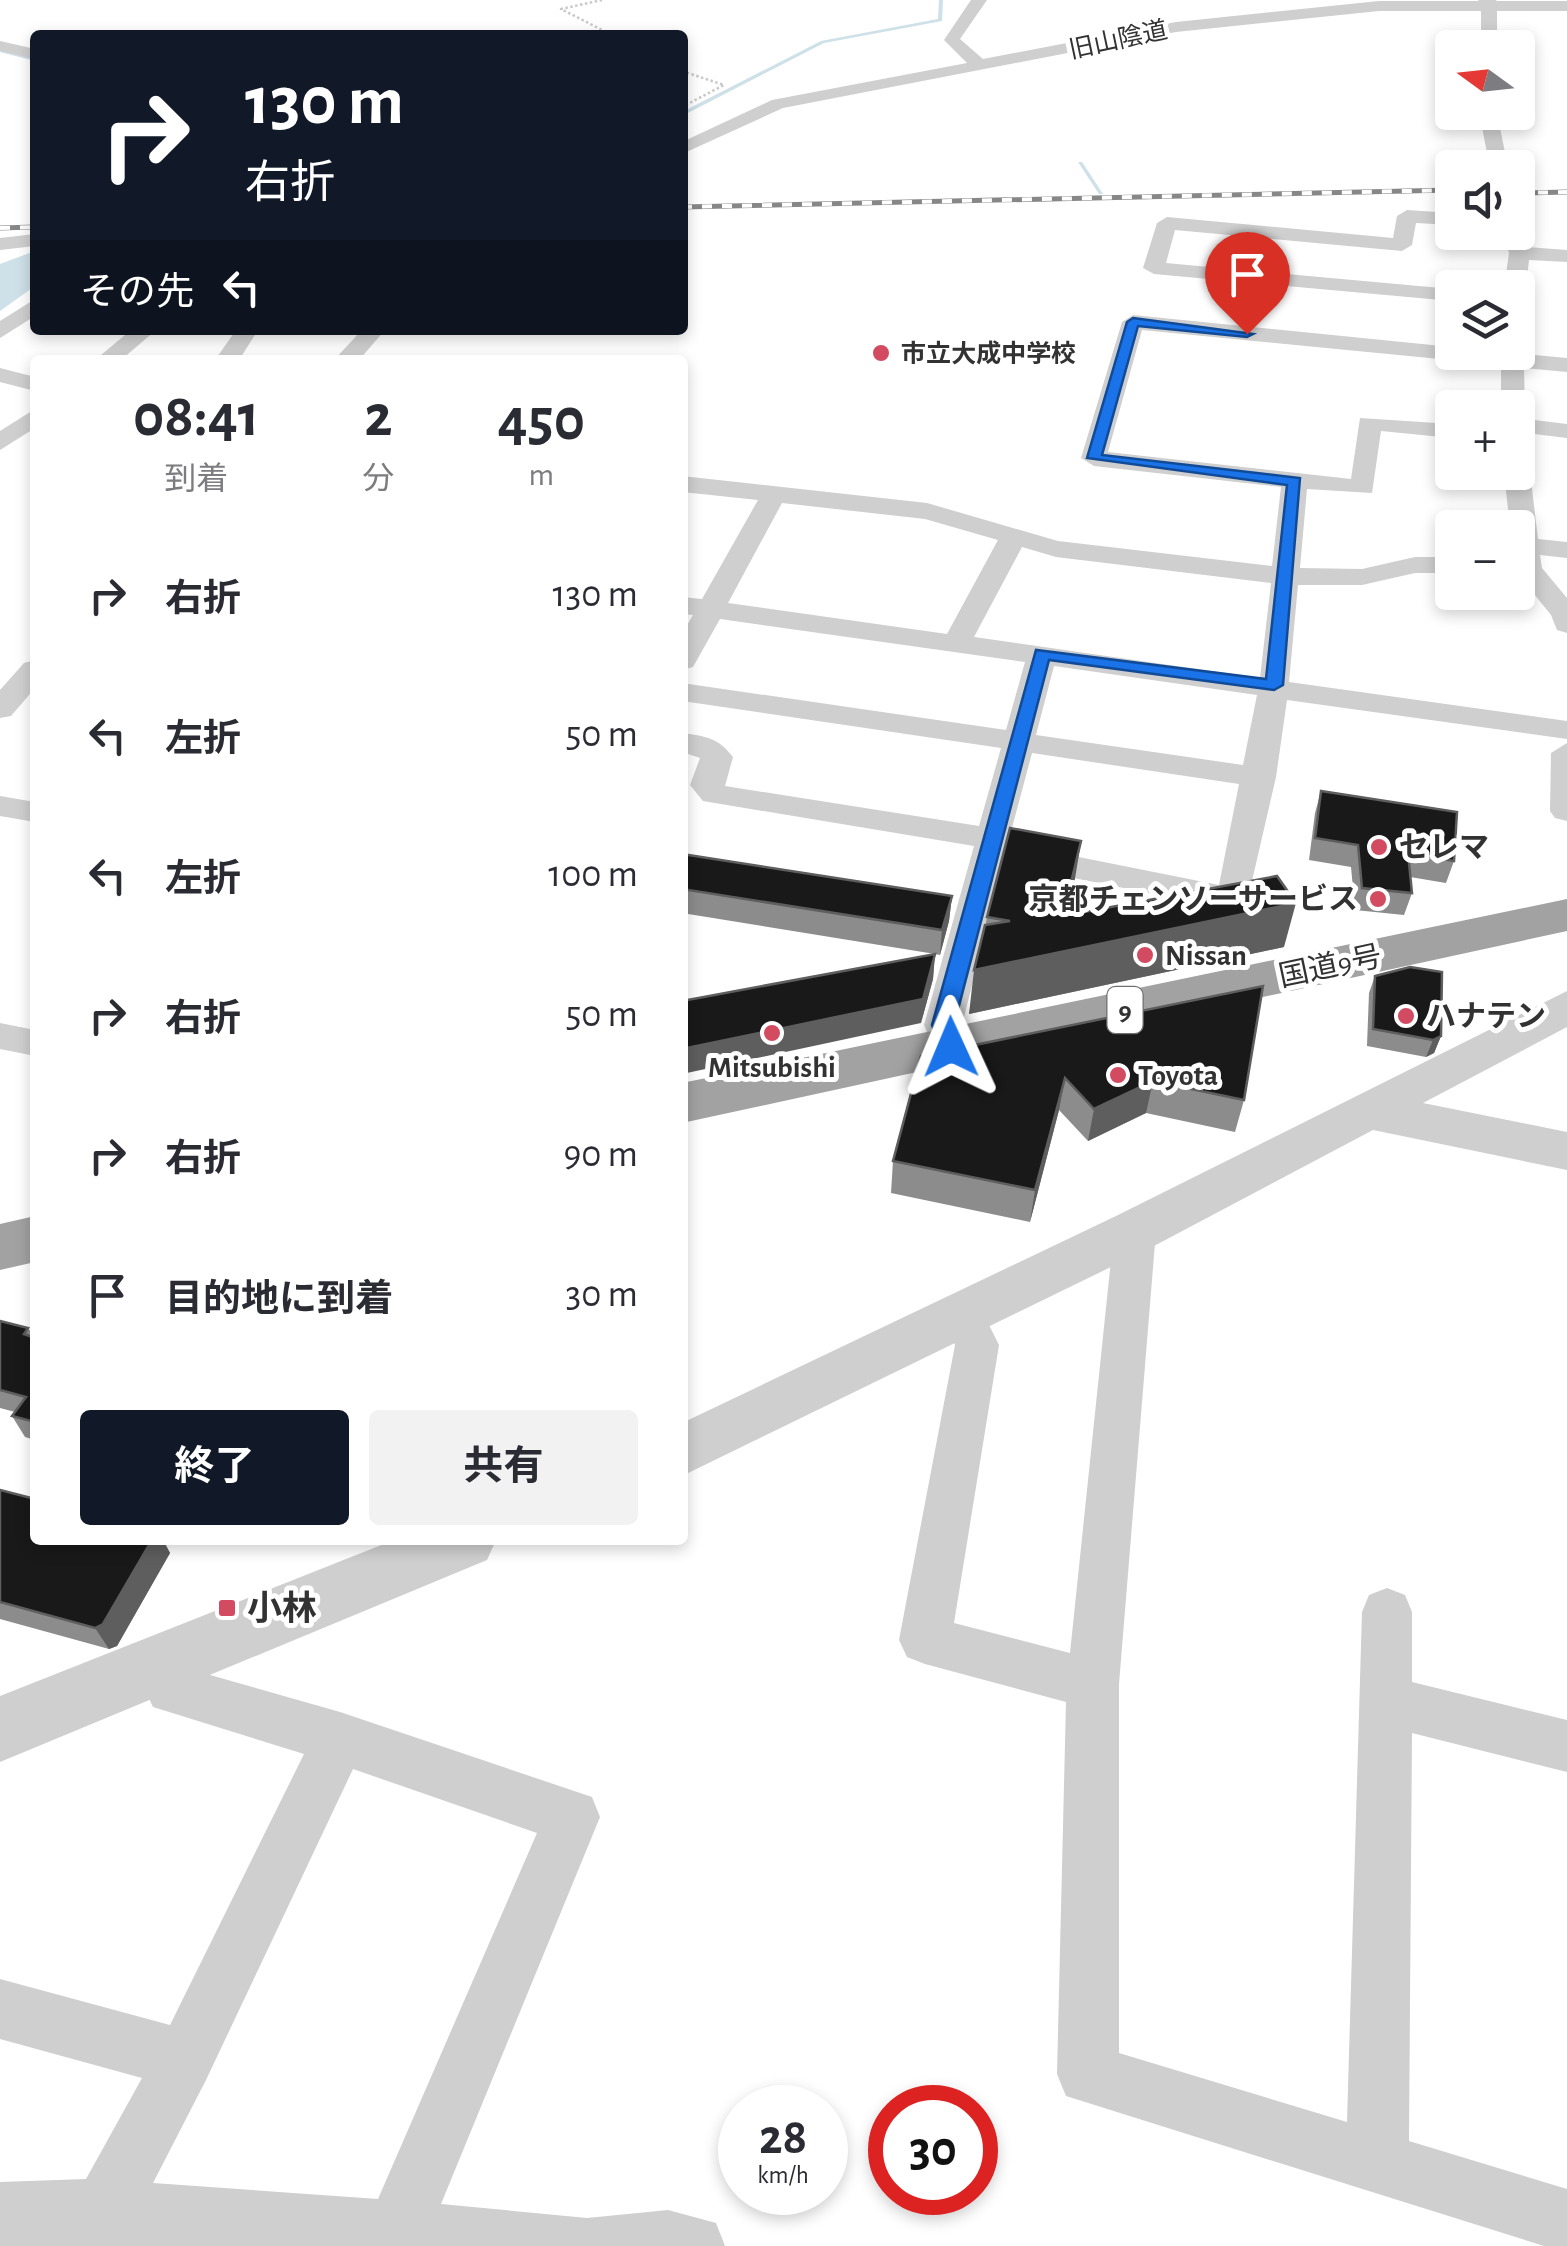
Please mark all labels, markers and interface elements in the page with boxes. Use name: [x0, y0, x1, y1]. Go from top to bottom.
street label: 旧山陰道: [1066, 16, 1170, 63]
north arrow: [1435, 30, 1535, 130]
map controls: [1435, 30, 1535, 610]
text: 130 m: [245, 67, 404, 137]
icon: right: [80, 70, 210, 200]
button: sound: [1435, 150, 1535, 250]
text: 右折: [245, 161, 335, 206]
pin: [1205, 232, 1290, 335]
icon: arrive: [1220, 247, 1275, 302]
icon: left: [214, 260, 269, 315]
button: layers: [1435, 270, 1535, 370]
text: その先: [80, 274, 194, 312]
place label: 市立大成中学校: [901, 340, 1076, 367]
marker: 市立大成中学校: [870, 342, 892, 364]
text: 08:41: [133, 387, 259, 447]
text: 2: [364, 387, 393, 447]
button: +: [1435, 390, 1535, 490]
text: 450: [498, 391, 585, 451]
text: m: [528, 459, 554, 491]
text: 到着: [164, 463, 228, 495]
text: 分: [362, 463, 394, 495]
button: −: [1435, 510, 1535, 610]
icon: right: [80, 568, 135, 623]
text: 130 m: [553, 576, 638, 614]
text: 右折: [165, 581, 241, 619]
icon: left: [80, 708, 135, 763]
text: 50 m: [565, 716, 638, 754]
text: 左折: [165, 721, 241, 759]
place label: セレマ: [1399, 833, 1489, 863]
marker: セレマ: [1368, 836, 1390, 858]
icon: left: [80, 848, 135, 903]
text: 100 m: [548, 856, 638, 894]
text: 左折: [165, 861, 241, 899]
place label: 京都チェンソーサービス: [1029, 883, 1358, 915]
marker: 京都チェンソーサービス: [1367, 888, 1389, 910]
place label: Nissan: [1165, 941, 1247, 971]
street label: 国道9号: [1276, 941, 1384, 992]
marker: Nissan: [1134, 944, 1156, 966]
road number: 9: [1108, 987, 1142, 1033]
icon: right: [80, 988, 135, 1043]
position arrow: [899, 995, 1003, 1099]
text: 50 m: [565, 996, 638, 1034]
text: 右折: [165, 1001, 241, 1039]
place label: ハナテン: [1426, 1002, 1546, 1032]
marker: ハナテン: [1395, 1005, 1417, 1027]
marker: Mitsubishi: [761, 1022, 783, 1044]
place label: Mitsubishi: [708, 1053, 836, 1083]
place label: Toyota: [1138, 1061, 1218, 1091]
marker: Toyota: [1107, 1064, 1129, 1086]
icon: right: [80, 1128, 135, 1183]
text: 90 m: [563, 1136, 638, 1174]
text: 右折: [165, 1141, 241, 1179]
icon: arrive: [80, 1268, 135, 1323]
text: 30 m: [566, 1276, 638, 1314]
text: 目的地に到着: [165, 1281, 393, 1319]
button: 終了: [80, 1410, 349, 1525]
button: 共有: [369, 1410, 638, 1525]
place label: 小林: [247, 1590, 317, 1627]
marker: 小林: [216, 1597, 238, 1619]
speed limit sign: 30: [868, 2085, 998, 2215]
text: 28: [759, 2113, 807, 2163]
text: km/h: [757, 2163, 809, 2188]

